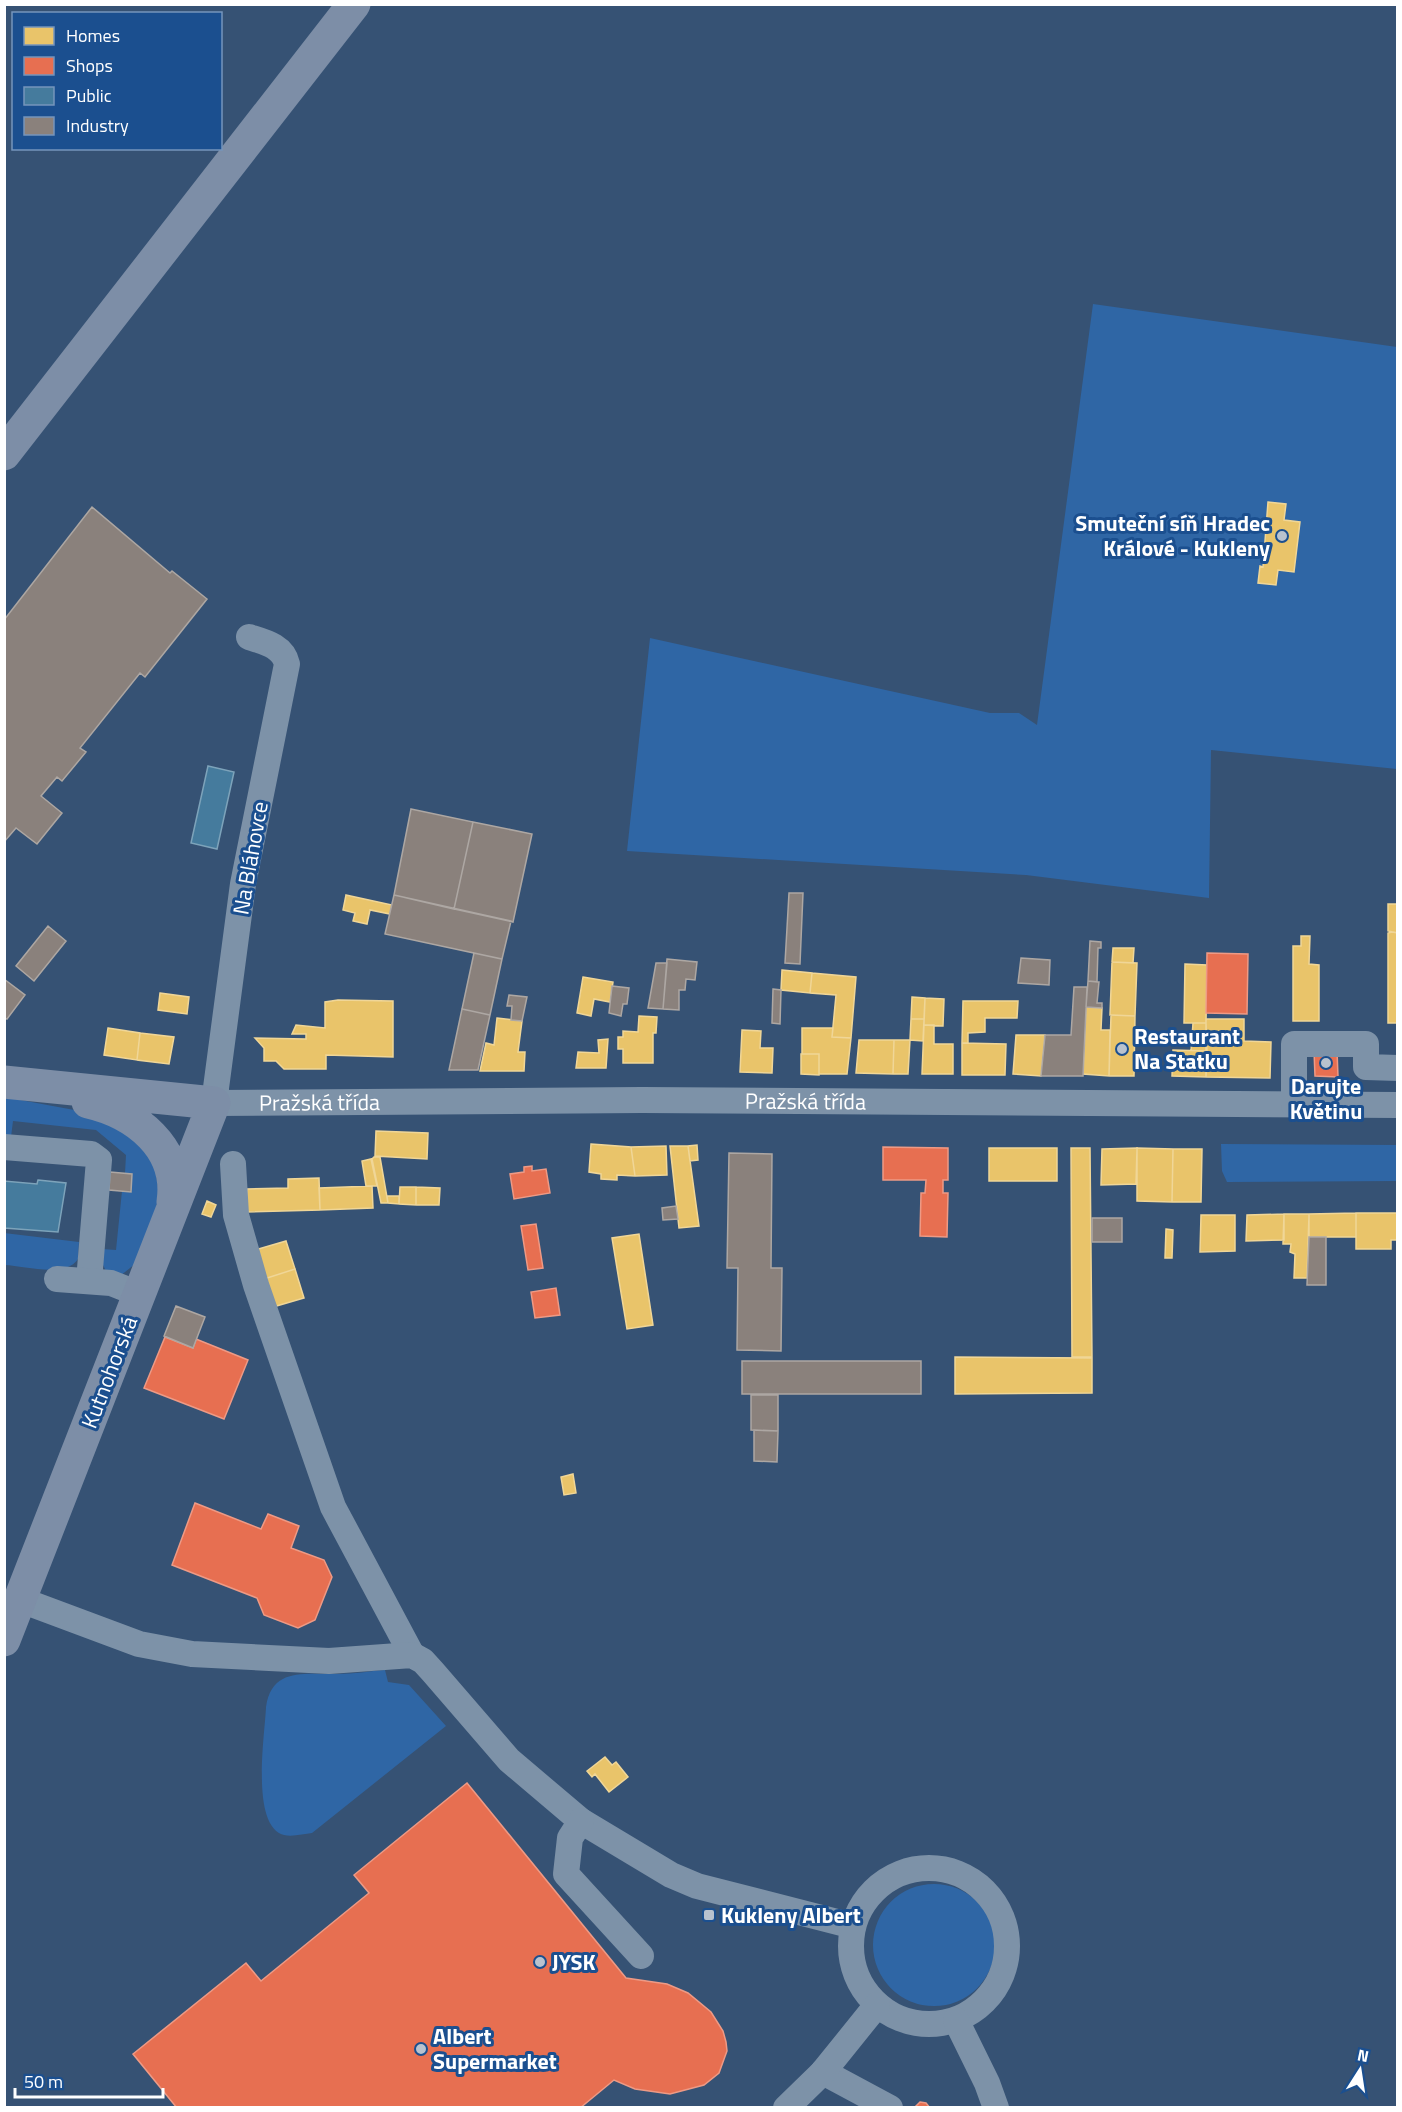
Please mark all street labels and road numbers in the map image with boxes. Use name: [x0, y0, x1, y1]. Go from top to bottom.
street label: Na Bláhovce: [223, 799, 277, 917]
street label: Pražská třída: [745, 1084, 866, 1118]
street label: Pražská třída: [259, 1085, 380, 1120]
street label: Kutnohorská: [72, 1311, 146, 1433]

